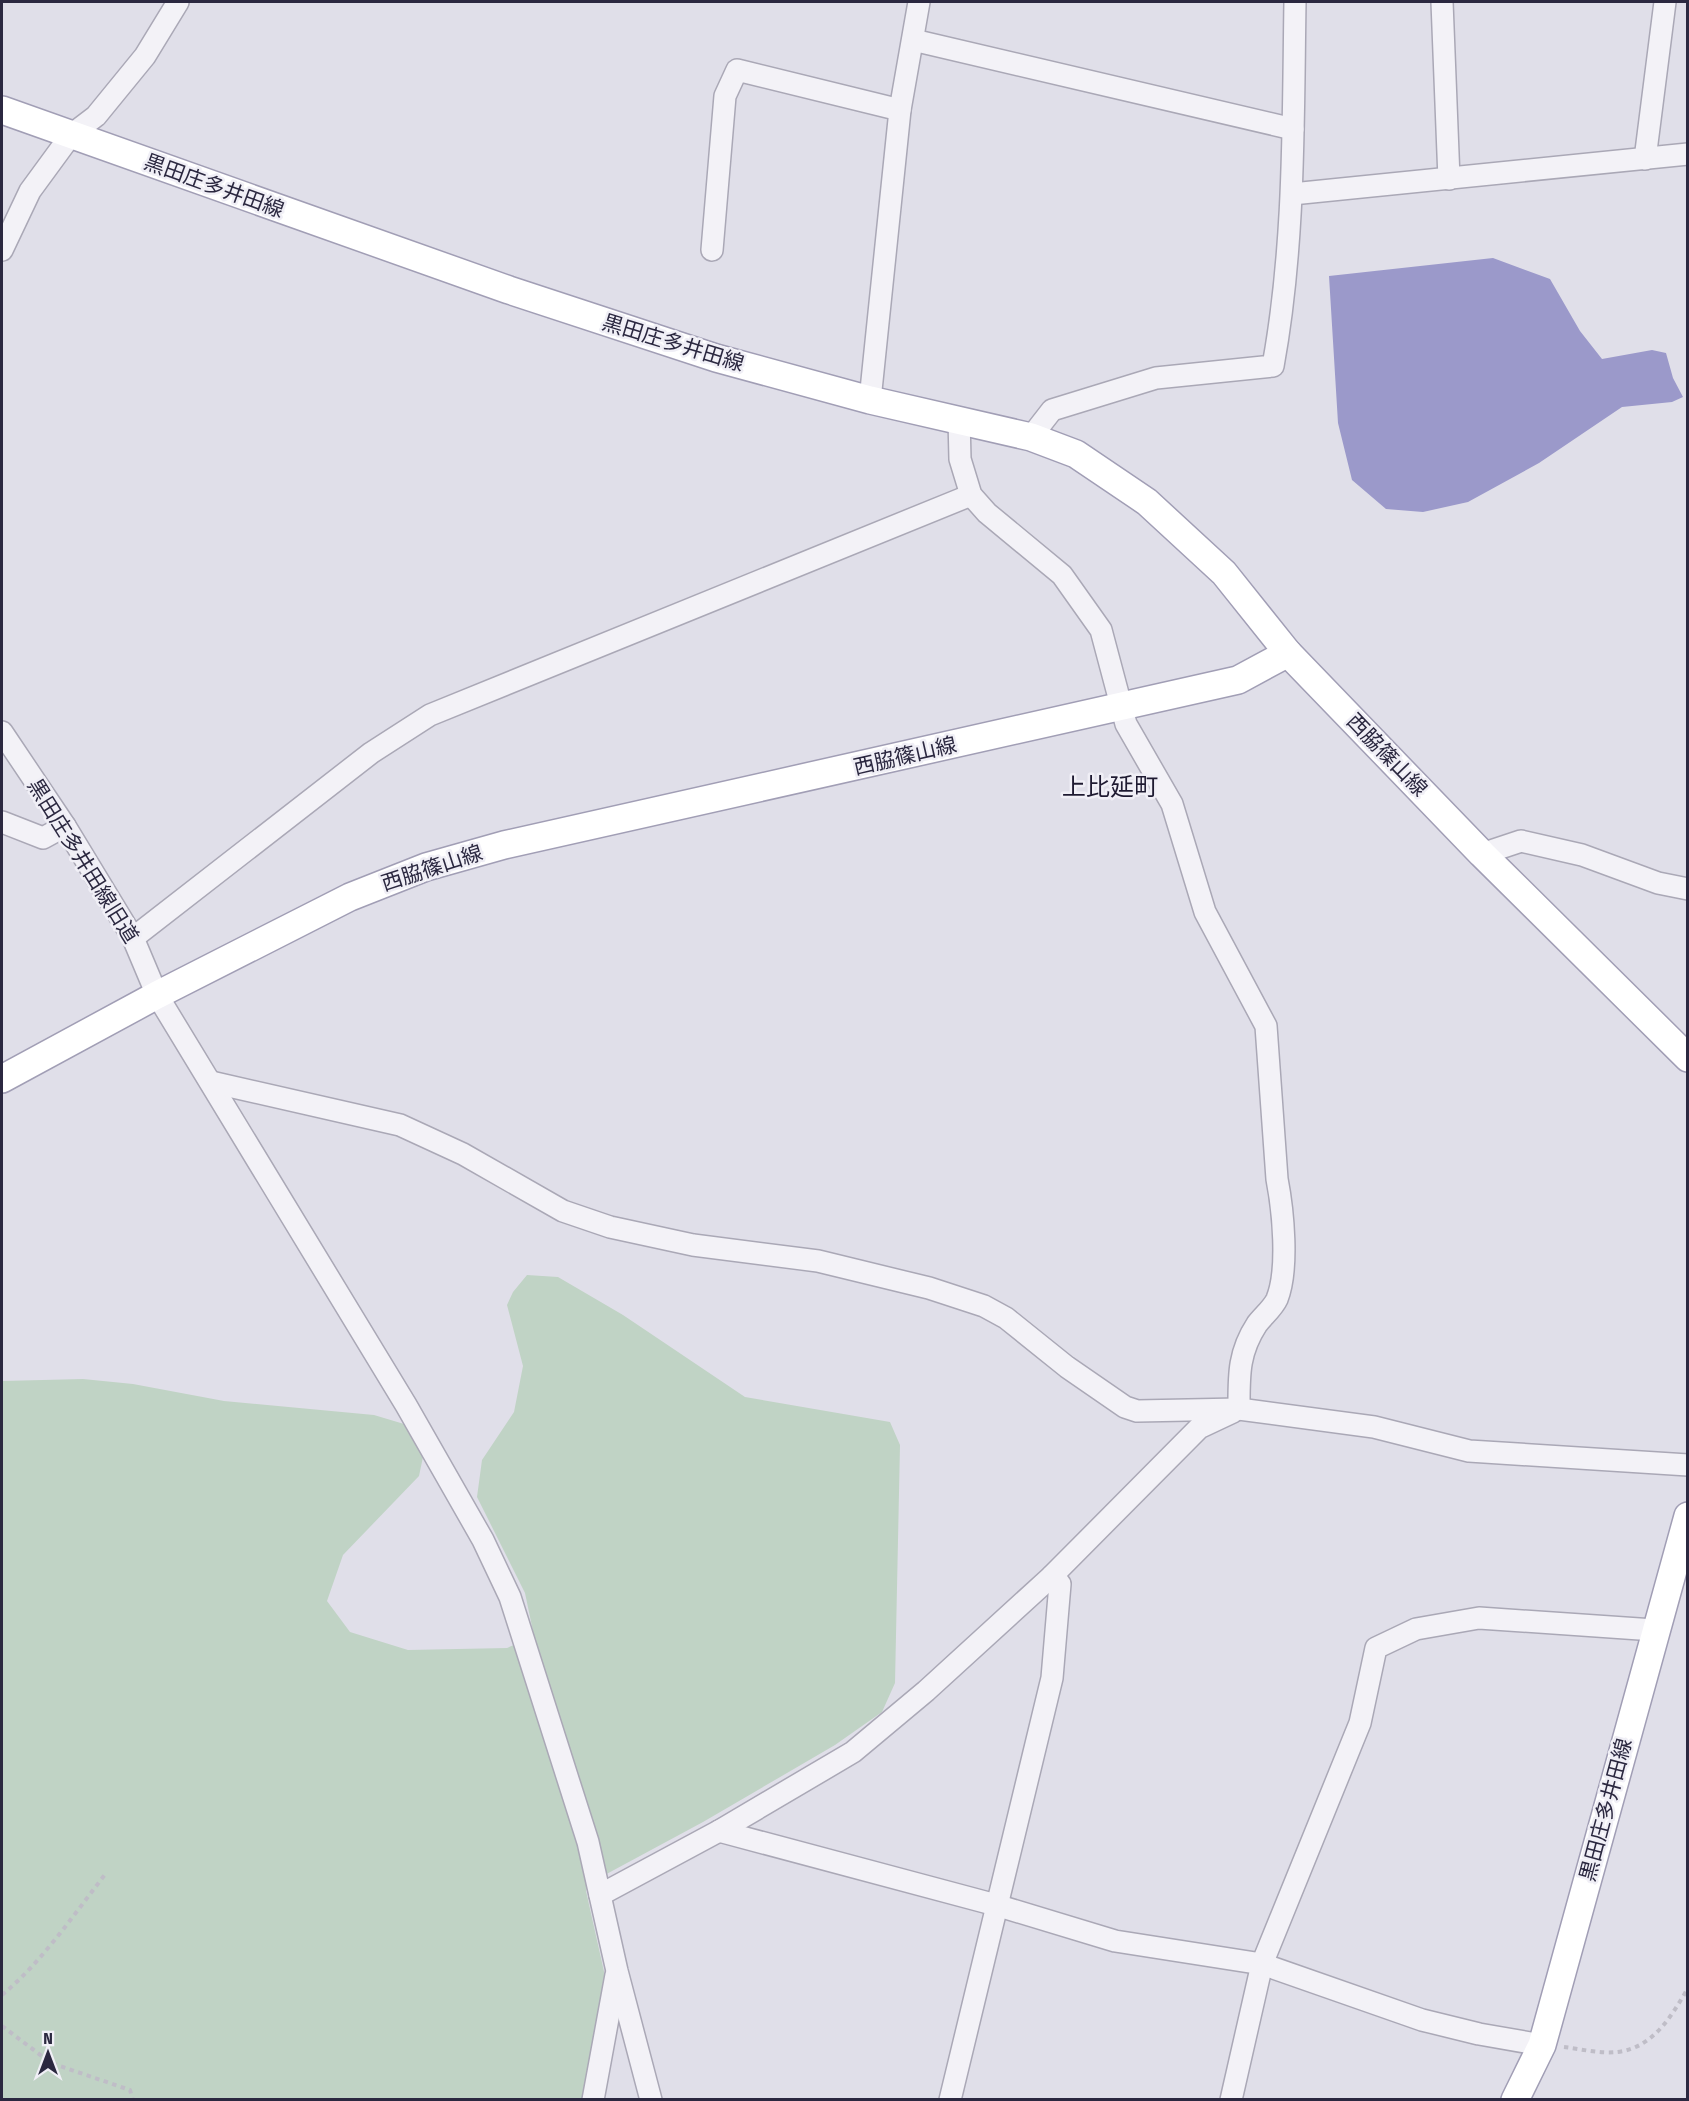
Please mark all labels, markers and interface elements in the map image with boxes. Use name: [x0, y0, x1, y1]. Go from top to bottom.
street label: 黒田庄多井田線: [140, 149, 288, 223]
street label: 黒田庄多井田線: [599, 309, 747, 377]
street label: 西脇篠山線: [1341, 708, 1433, 802]
street label: 西脇篠山線: [851, 732, 959, 780]
district label: 上比延町: [1062, 773, 1158, 801]
street label: 黒田庄多井田線旧道: [22, 774, 144, 948]
street label: 西脇篠山線: [378, 839, 486, 897]
street label: 黒田庄多井田線: [1574, 1736, 1638, 1884]
north arrow: [18, 2023, 78, 2083]
text: N: [43, 2029, 53, 2048]

